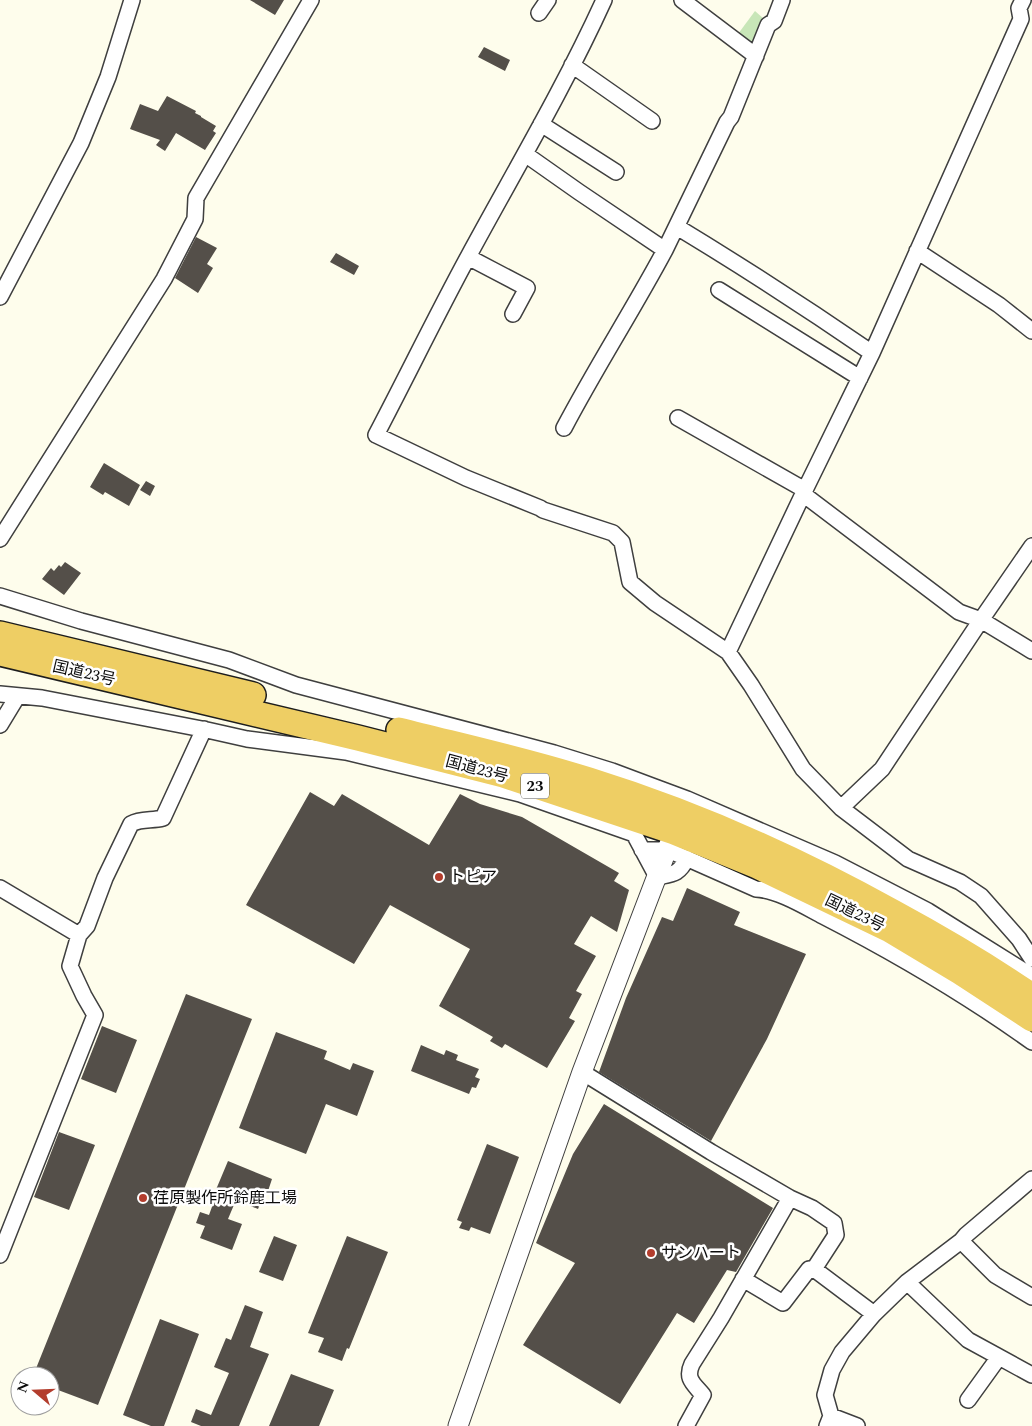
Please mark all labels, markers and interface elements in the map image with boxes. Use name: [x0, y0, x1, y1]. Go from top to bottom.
street label: 国道23号: [50, 654, 118, 692]
street label: 国道23号: [443, 749, 511, 789]
road number: 23: [521, 774, 549, 798]
place label: トピア: [449, 865, 497, 889]
marker: トピア: [433, 871, 445, 883]
street label: 国道23号: [821, 888, 889, 938]
place label: 荏原製作所鈴鹿工場: [153, 1186, 297, 1210]
marker: 荏原製作所鈴鹿工場: [137, 1192, 149, 1204]
place label: サンハート: [661, 1241, 741, 1265]
marker: サンハート: [645, 1247, 657, 1259]
north arrow: [10, 1366, 60, 1416]
text: N: [11, 1378, 35, 1396]

